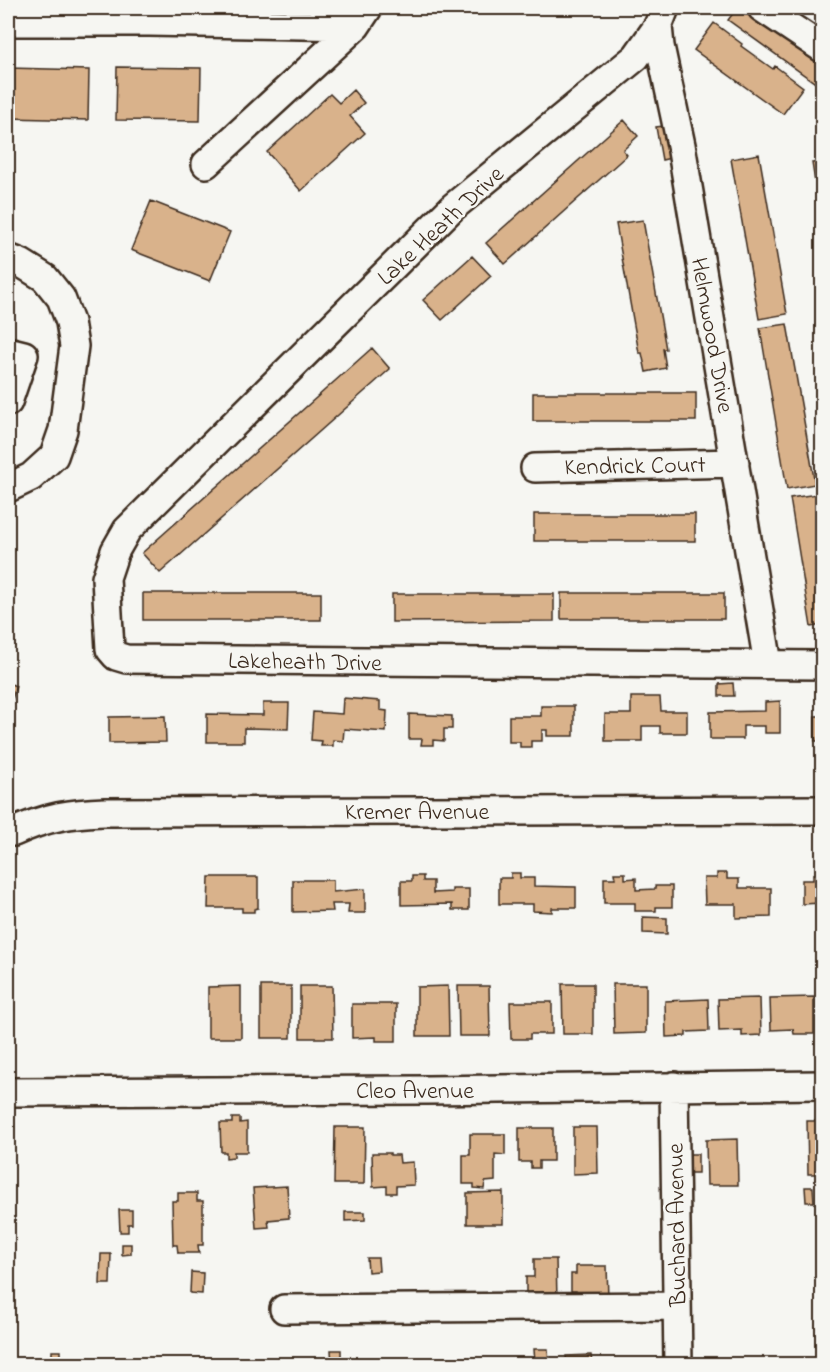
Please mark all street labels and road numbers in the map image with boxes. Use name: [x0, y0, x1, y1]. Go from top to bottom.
street label: Lake Heath Drive: [370, 159, 513, 295]
street label: Helmwood Drive: [680, 255, 741, 416]
street label: Kendrick Court: [564, 449, 706, 486]
street label: Lakeheath Drive: [228, 645, 382, 682]
street label: Kremer Avenue: [345, 796, 489, 831]
street label: Cleo Avenue: [356, 1075, 474, 1110]
street label: Buchard Avenue: [660, 1143, 697, 1308]

